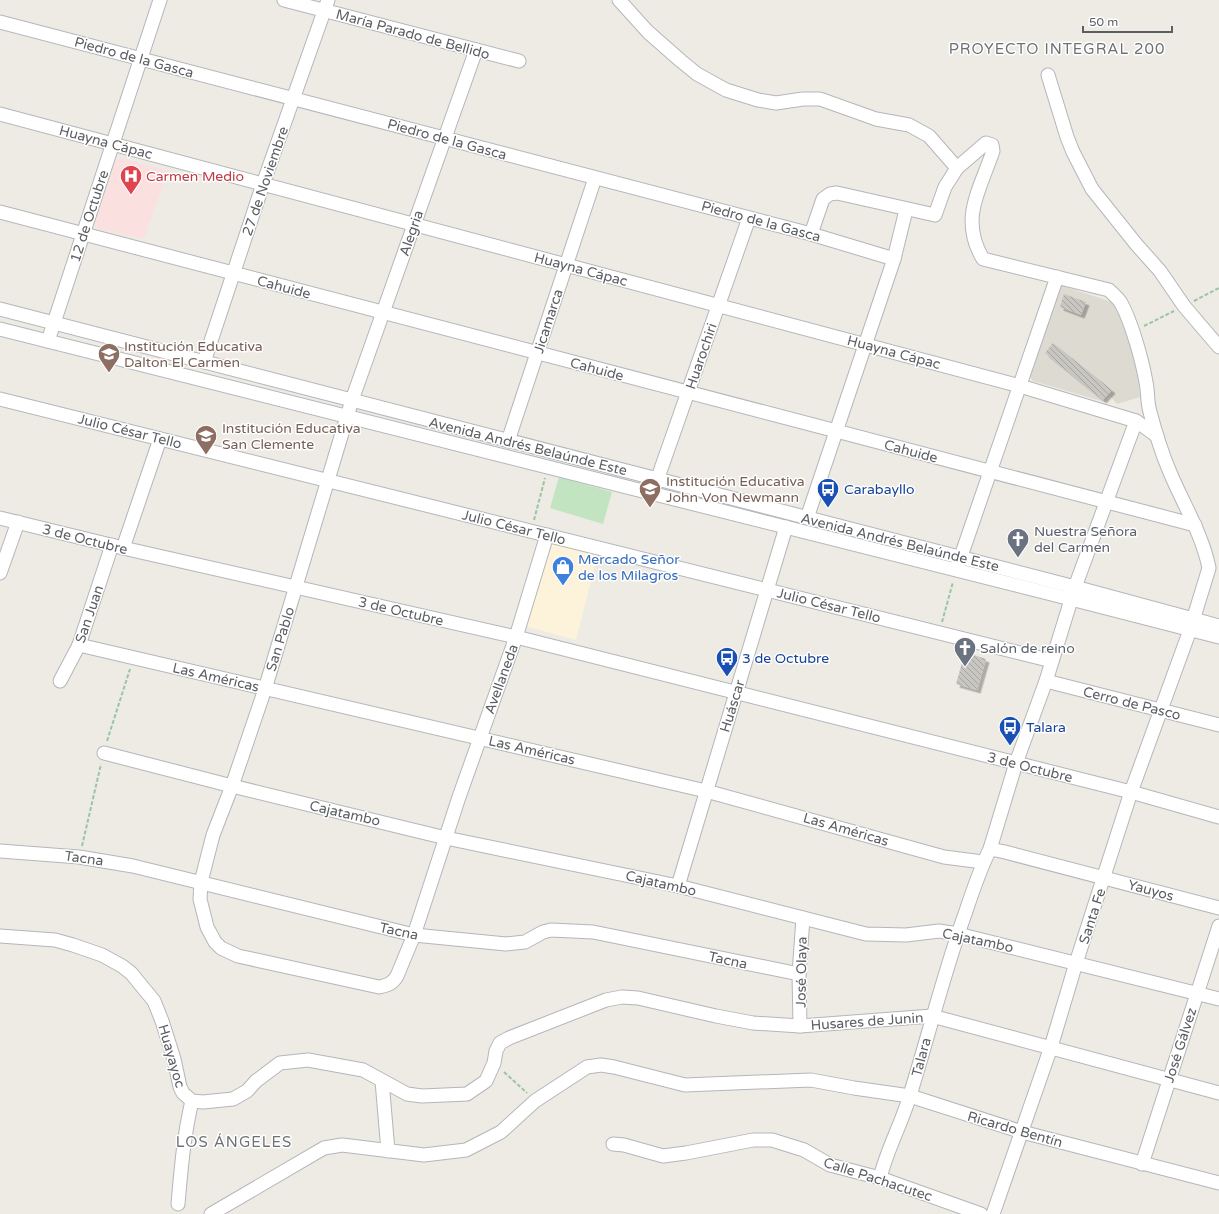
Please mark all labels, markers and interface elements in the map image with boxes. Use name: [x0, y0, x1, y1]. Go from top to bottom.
street label: María Parado de Bellido: [334, 6, 492, 63]
scale bar: [1083, 8, 1172, 34]
text: 50 m: [1089, 15, 1118, 29]
street label: Piedro de la Gasca: [72, 33, 195, 82]
district label: PROYECTO INTEGRAL 200: [949, 40, 1165, 58]
street label: Piedro de la Gasca: [385, 115, 508, 164]
street label: Huayna Cápac: [57, 122, 154, 163]
street label: 27 de Noviembre: [239, 124, 292, 238]
hospital icon: Carmen Medio: [118, 163, 144, 196]
street label: 12 de Octubre: [67, 168, 112, 264]
place label: Carmen Medio: [146, 168, 244, 185]
street label: Piedro de la Gasca: [699, 197, 822, 246]
street label: Alegria: [396, 208, 427, 258]
street label: Huayna Cápac: [532, 249, 629, 290]
street label: Cahuide: [255, 272, 313, 303]
street label: Jicamarca: [530, 287, 567, 355]
street label: Huarochiri: [682, 321, 721, 391]
street label: Huayna Cápac: [845, 332, 942, 373]
place label: Institución Educativa Dalton El Carmen: [124, 338, 263, 371]
school or university icon: Institución Educativa Dalton El Carmen: [96, 341, 122, 374]
street label: Cahuide: [568, 354, 626, 385]
street label: Julio César Tello: [76, 410, 183, 453]
street label: Avenida Andrés Belaúnde Este: [427, 414, 629, 479]
place label: Institución Educativa San Clemente: [222, 420, 361, 453]
school or university icon: Institución Educativa San Clemente: [193, 423, 219, 456]
street label: Cahuide: [882, 436, 940, 467]
place label: Institución Educativa John Von Newmann: [666, 473, 805, 506]
school or university icon: Institución Educativa John Von Newmann: [637, 476, 663, 509]
bus stop icon: Carabayllo: [815, 476, 841, 509]
place label: Carabayllo: [844, 481, 914, 498]
street label: Julio César Tello: [460, 506, 567, 549]
street label: Avenida Andrés Belaúnde Este: [799, 510, 1001, 575]
street label: 3 de Octubre: [41, 521, 129, 558]
place label: Nuestra Señora del Carmen: [1034, 523, 1137, 556]
church icon: Nuestra Señora del Carmen: [1005, 526, 1031, 559]
place label: Mercado Señor de los Milagros: [578, 551, 680, 584]
shop icon: Mercado Señor de los Milagros: [550, 554, 576, 587]
street label: San Juan: [72, 583, 107, 645]
street label: Julio César Tello: [775, 584, 882, 627]
street label: 3 de Octubre: [356, 593, 445, 630]
street label: San Pablo: [263, 605, 298, 673]
church icon: Salón de reino: [952, 635, 978, 668]
place label: Salón de reino: [980, 640, 1075, 657]
street label: Avellaneda: [481, 642, 522, 716]
bus stop icon: 3 de Octubre: [714, 645, 740, 678]
place label: 3 de Octubre: [742, 650, 829, 667]
street label: Las Américas: [171, 659, 261, 696]
street label: Huáscar: [716, 677, 749, 735]
street label: Cerro de Pasco: [1081, 683, 1182, 724]
bus stop icon: Talara: [997, 714, 1023, 747]
place label: Talara: [1026, 719, 1066, 736]
street label: Las Américas: [487, 732, 577, 769]
street label: 3 de Octubre: [986, 749, 1074, 786]
street label: Cajatambo: [308, 797, 382, 830]
street label: Las Américas: [801, 809, 891, 850]
street label: Tacna: [63, 847, 104, 870]
street label: Cajatambo: [624, 867, 698, 900]
street label: Yauyos: [1126, 876, 1176, 905]
street label: Santa Fe: [1075, 886, 1109, 946]
street label: Tacna: [378, 919, 420, 944]
street label: Cajatambo: [941, 925, 1015, 956]
street label: José Olaya: [792, 936, 811, 1008]
street label: Tacna: [707, 948, 749, 973]
street label: José Gálvez: [1160, 1006, 1201, 1085]
street label: Husares de Junin: [810, 1009, 924, 1034]
street label: Huayayoc: [154, 1022, 189, 1090]
street label: Talara: [908, 1036, 935, 1079]
street label: Ricardo Bentín: [965, 1108, 1064, 1151]
district label: LOS ÁNGELES: [176, 1133, 292, 1151]
street label: Calle Pachacutec: [821, 1154, 934, 1205]

